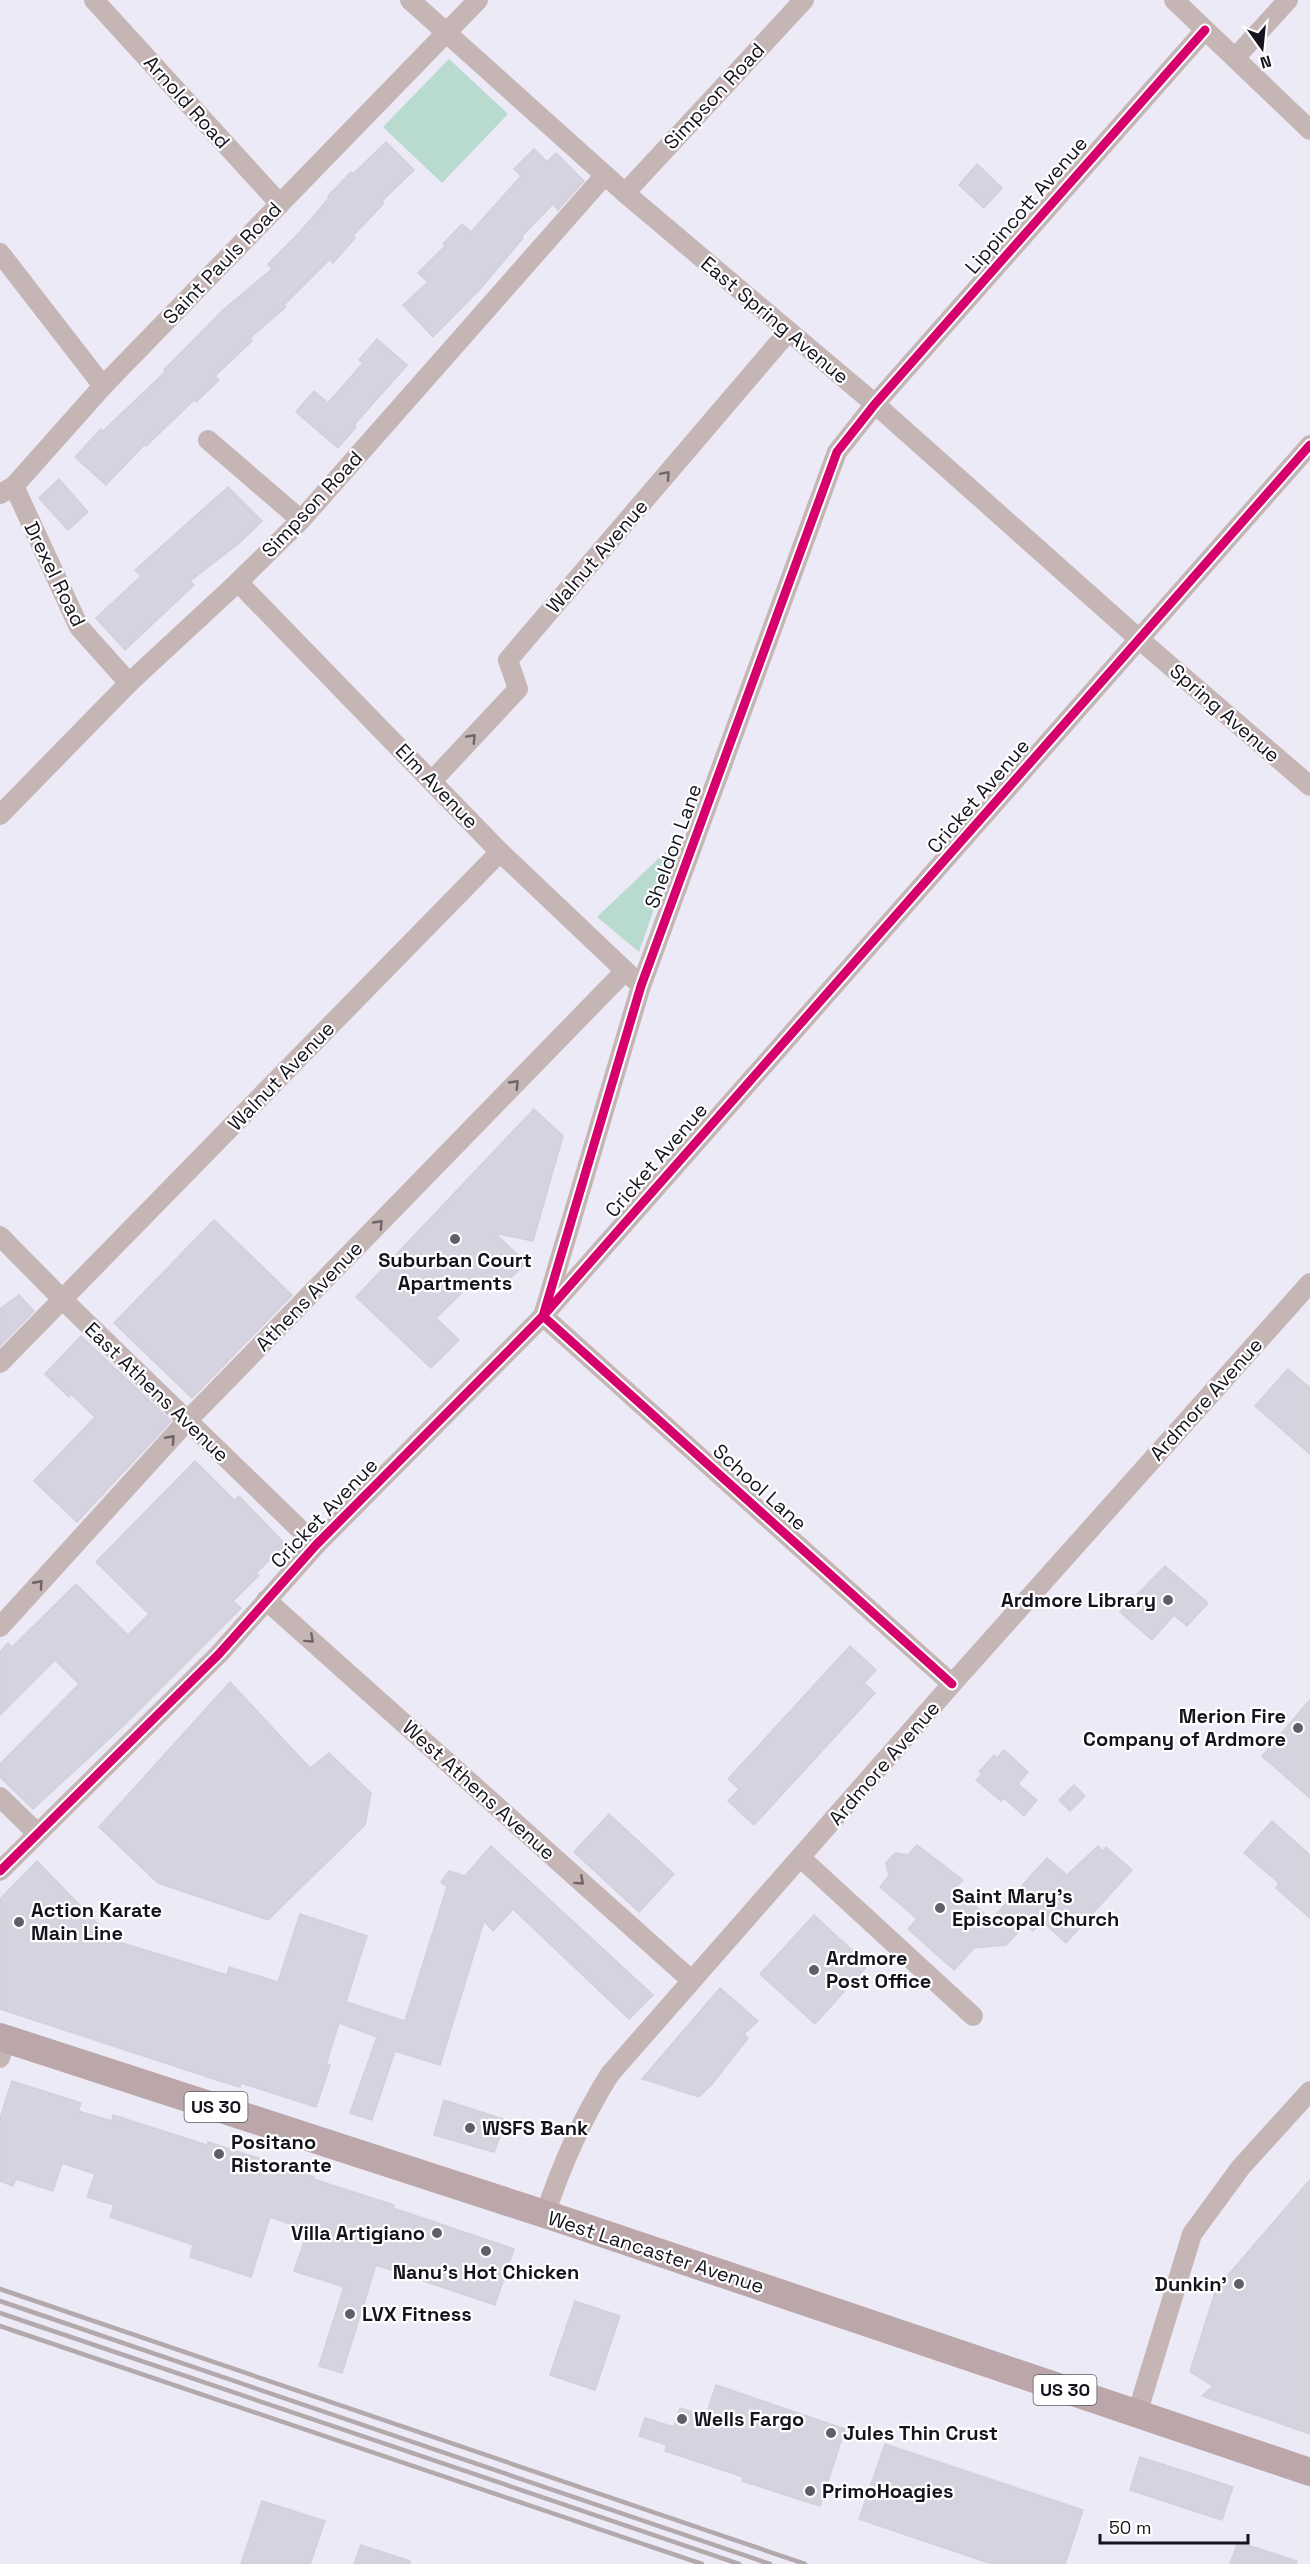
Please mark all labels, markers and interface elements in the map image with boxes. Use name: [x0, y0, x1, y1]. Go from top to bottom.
north arrow: [1232, 18, 1292, 78]
street label: Simpson Road: [658, 37, 770, 155]
street label: Arnold Road: [138, 50, 236, 154]
text: N: [1258, 50, 1274, 74]
street label: Lippincott Avenue: [959, 131, 1093, 279]
street label: Saint Pauls Road: [157, 196, 287, 330]
street label: East Spring Avenue: [696, 250, 854, 390]
street label: Simpson Road: [256, 445, 368, 563]
one-way arrow: [659, 471, 670, 482]
street label: Walnut Avenue: [540, 494, 654, 618]
street label: Drexel Road: [18, 517, 92, 631]
street label: Spring Avenue: [1164, 658, 1286, 768]
street label: Cricket Avenue: [921, 733, 1035, 859]
one-way arrow: [465, 734, 476, 745]
street label: Elm Avenue: [390, 738, 484, 834]
street label: Sheldon Lane: [638, 780, 708, 912]
street label: Walnut Avenue: [222, 1016, 340, 1136]
one-way arrow: [508, 1080, 519, 1090]
street label: Cricket Avenue: [599, 1097, 713, 1223]
one-way arrow: [372, 1220, 383, 1230]
marker: Suburban Court Apartments: [448, 1232, 462, 1246]
street label: Athens Avenue: [250, 1235, 368, 1357]
place label: Suburban Court Apartments: [378, 1247, 532, 1296]
street label: East Athens Avenue: [79, 1316, 235, 1468]
street label: Ardmore Avenue: [1144, 1332, 1268, 1466]
one-way arrow: [164, 1436, 175, 1446]
street label: School Lane: [708, 1438, 812, 1536]
street label: Cricket Avenue: [265, 1452, 383, 1574]
one-way arrow: [32, 1580, 43, 1590]
place label: Ardmore Library: [1001, 1587, 1156, 1613]
marker: Ardmore Library: [1161, 1593, 1175, 1607]
one-way arrow: [303, 1632, 314, 1643]
street label: Ardmore Avenue: [823, 1695, 945, 1831]
place label: Merion Fire Company of Ardmore: [1083, 1703, 1286, 1752]
street label: West Athens Avenue: [397, 1714, 561, 1866]
marker: Merion Fire Company of Ardmore: [1291, 1721, 1305, 1735]
one-way arrow: [574, 1874, 584, 1885]
place label: Saint Mary's Episcopal Church: [952, 1883, 1119, 1932]
place label: Action Karate Main Line: [31, 1897, 162, 1946]
marker: Saint Mary's Episcopal Church: [933, 1901, 947, 1915]
marker: Action Karate Main Line: [12, 1915, 26, 1929]
place label: Ardmore Post Office: [826, 1945, 931, 1994]
marker: Ardmore Post Office: [807, 1963, 821, 1977]
road number: US 30: [184, 2092, 248, 2122]
place label: WSFS Bank: [482, 2115, 588, 2141]
marker: WSFS Bank: [463, 2121, 477, 2135]
place label: Positano Ristorante: [231, 2129, 332, 2178]
marker: Positano Ristorante: [212, 2147, 226, 2161]
street label: West Lancaster Avenue: [545, 2205, 767, 2299]
place label: Villa Artigiano: [291, 2220, 425, 2246]
marker: Villa Artigiano: [430, 2226, 444, 2240]
marker: Nanu's Hot Chicken: [479, 2244, 493, 2258]
place label: Nanu's Hot Chicken: [393, 2259, 579, 2285]
place label: Dunkin': [1155, 2271, 1227, 2297]
marker: Dunkin': [1232, 2277, 1246, 2291]
place label: LVX Fitness: [362, 2301, 472, 2327]
marker: LVX Fitness: [343, 2307, 357, 2321]
road number: US 30: [1034, 2375, 1096, 2405]
place label: Wells Fargo: [694, 2406, 804, 2432]
marker: Wells Fargo: [675, 2412, 689, 2426]
place label: Jules Thin Crust: [843, 2420, 998, 2446]
marker: Jules Thin Crust: [824, 2426, 838, 2440]
place label: PrimoHoagies: [822, 2478, 953, 2504]
marker: PrimoHoagies: [803, 2484, 817, 2498]
scale bar: [1100, 2507, 1248, 2545]
text: 50 m: [1109, 2516, 1151, 2539]

